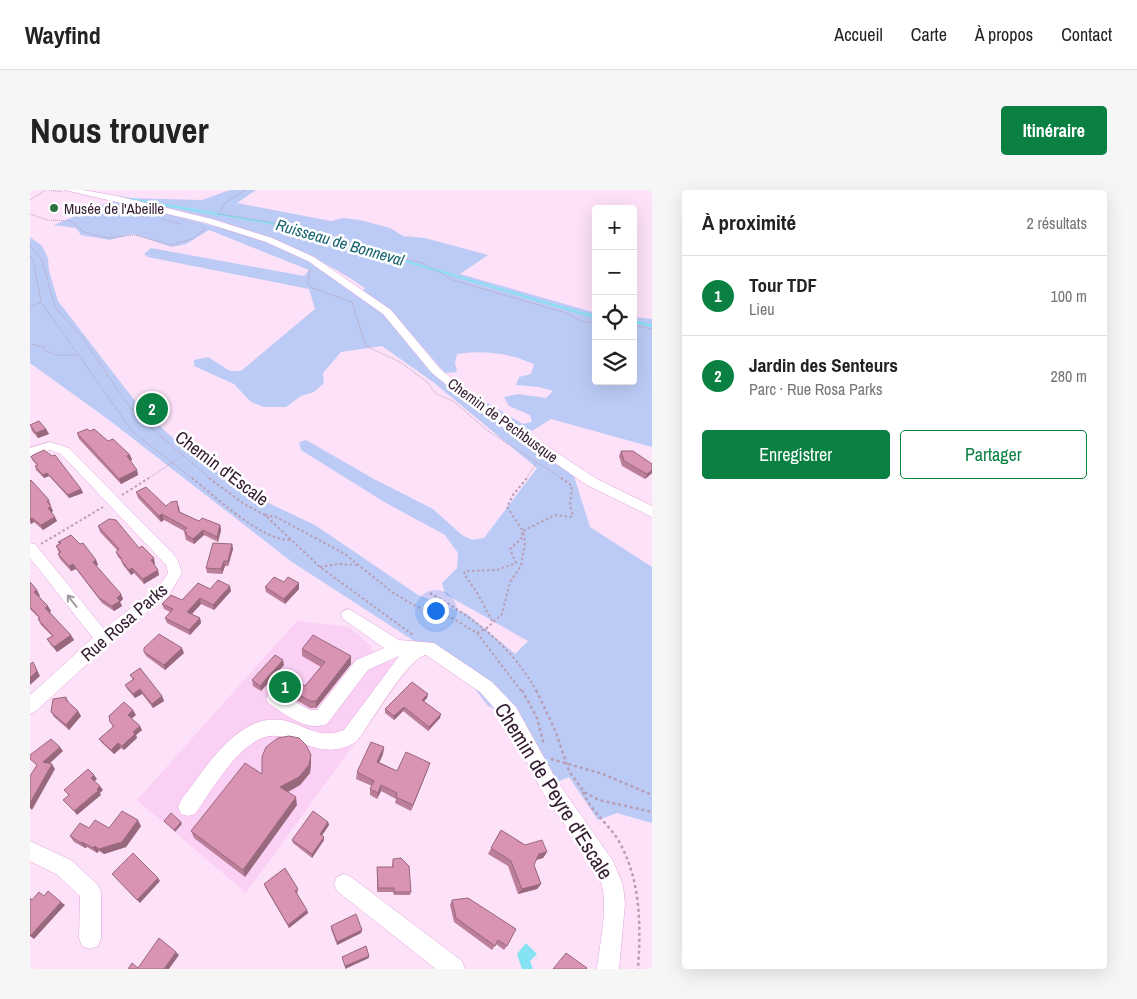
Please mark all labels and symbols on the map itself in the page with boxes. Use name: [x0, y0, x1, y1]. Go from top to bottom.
place label: Musée de l'Abeille: [64, 198, 164, 219]
marker: Musée de l'Abeille: [48, 202, 60, 214]
water label: Ruisseau de Bonneval: [274, 213, 408, 271]
street label: Chemin de Pechbusque: [443, 373, 563, 467]
pin: 2: [136, 390, 168, 428]
street label: Chemin d'Escale: [170, 425, 274, 511]
street label: Rue Rosa Parks: [75, 577, 173, 667]
one-way arrow: [67, 595, 78, 608]
your location: [423, 598, 449, 624]
pin: 1: [269, 668, 301, 706]
street label: Chemin de Peyre d'Escale: [488, 697, 620, 885]

